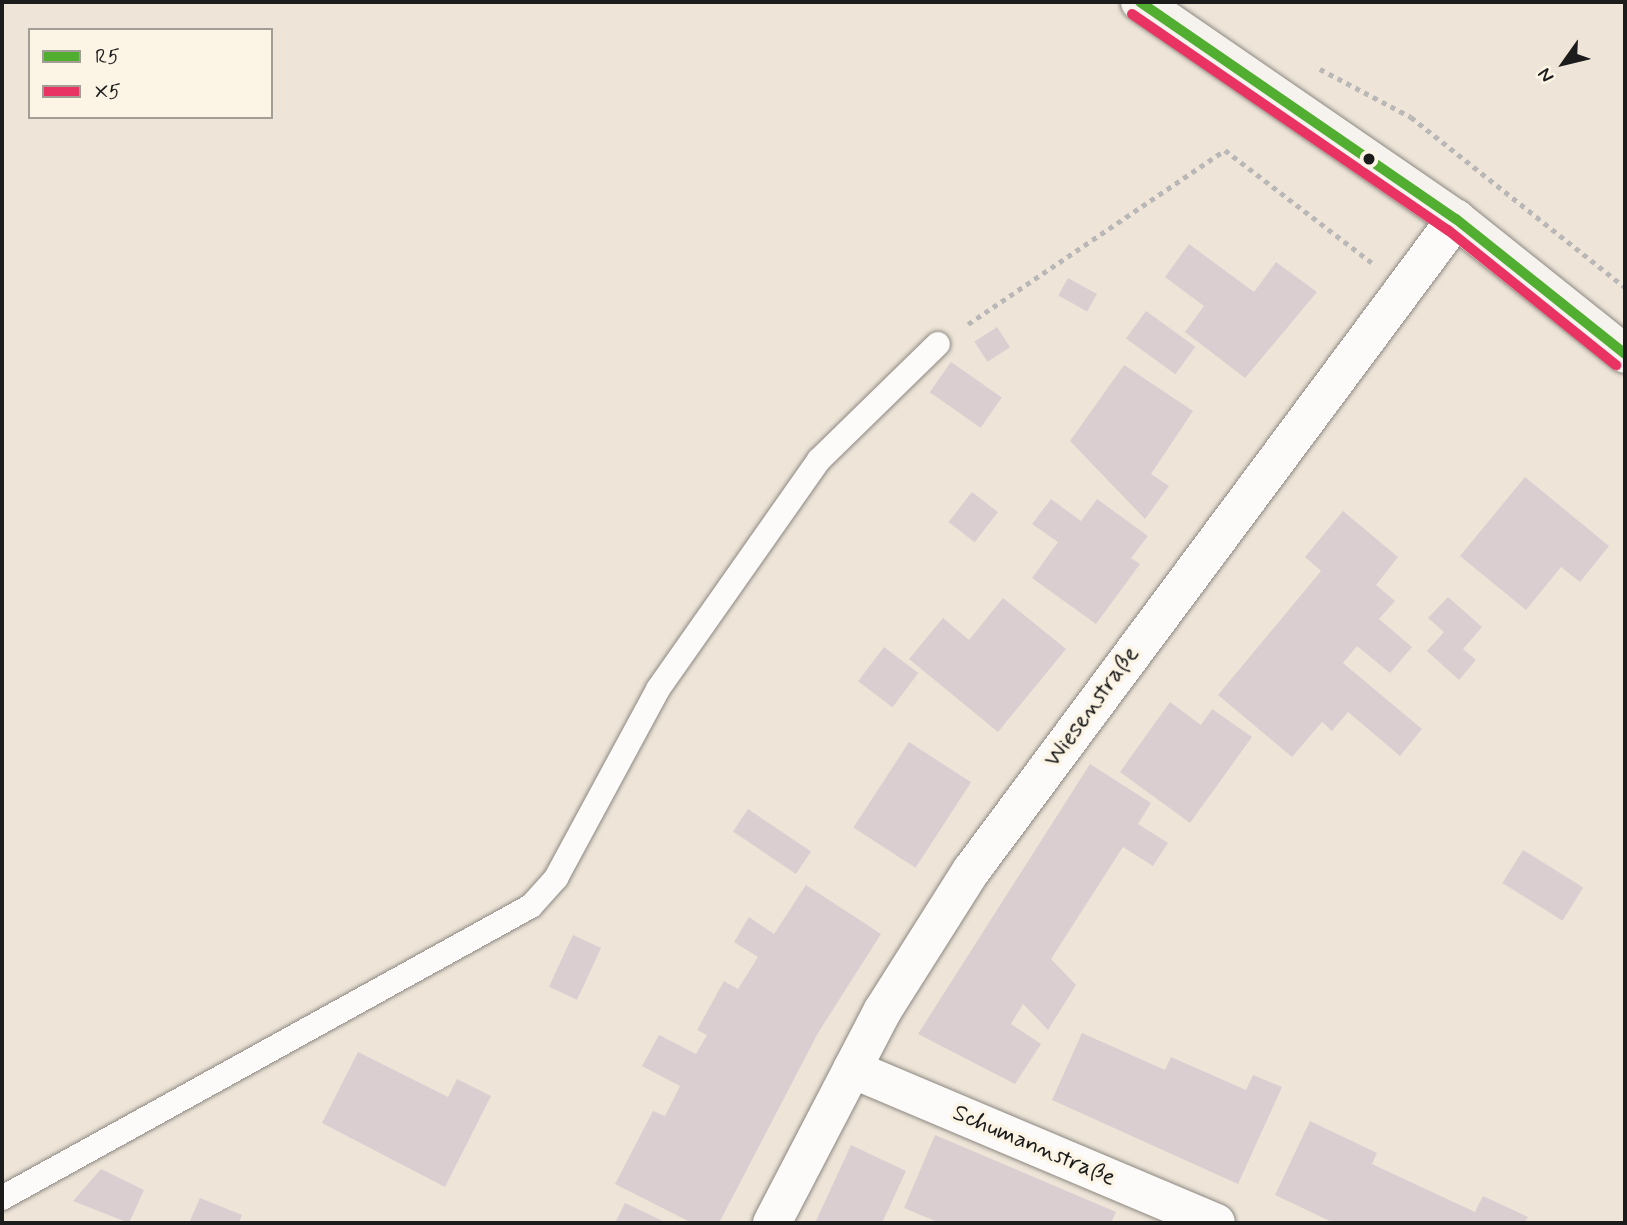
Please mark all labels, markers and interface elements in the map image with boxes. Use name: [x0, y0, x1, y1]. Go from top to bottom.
legend: [28, 28, 273, 119]
north arrow: [1529, 28, 1599, 98]
text: R5: [95, 43, 120, 71]
text: N: [1532, 63, 1560, 87]
text: X5: [95, 78, 121, 106]
unlabelled marker: [1362, 152, 1376, 166]
street label: Wiesenstraße: [1038, 641, 1146, 773]
street label: Schumannstraße: [948, 1099, 1120, 1193]

